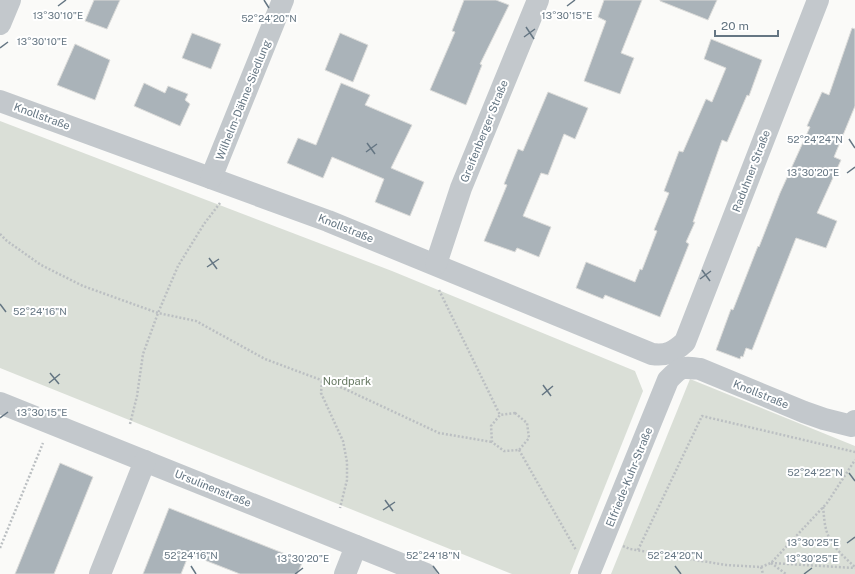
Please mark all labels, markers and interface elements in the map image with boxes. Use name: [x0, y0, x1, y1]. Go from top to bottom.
text: 13°30'10"E: [33, 9, 83, 21]
text: 13°30'15"E: [542, 9, 592, 21]
text: 52°24'20"N: [241, 12, 297, 24]
scale bar: [715, 12, 778, 38]
text: 20 m: [721, 19, 749, 33]
text: 13°30'10"E: [17, 35, 67, 47]
street label: Wilhelm-Dähne-Siedlung: [213, 38, 273, 162]
street label: Greifenberger Straße: [458, 78, 510, 184]
street label: Knollstraße: [12, 100, 72, 132]
street label: Raduhner Straße: [730, 128, 772, 214]
text: 52°24'24"N: [787, 133, 843, 145]
text: 13°30'20"E: [787, 166, 839, 178]
street label: Knollstraße: [316, 211, 376, 245]
text: 52°24'16"N: [13, 305, 67, 317]
park label: Nordpark: [323, 375, 371, 387]
street label: Knollstraße: [731, 377, 791, 411]
text: 13°30'15"E: [17, 406, 67, 418]
street label: Elfriede-Kuhr-Straße: [604, 425, 654, 529]
text: 52°24'22"N: [787, 466, 843, 478]
street label: Ursulinenstraße: [173, 467, 253, 509]
text: 13°30'25"E: [787, 536, 839, 548]
text: 52°24'16"N: [164, 549, 218, 561]
text: 52°24'18"N: [406, 549, 460, 561]
text: 52°24'20"N: [647, 549, 703, 561]
text: 13°30'20"E: [277, 552, 329, 564]
text: 13°30'25"E: [786, 552, 838, 564]

